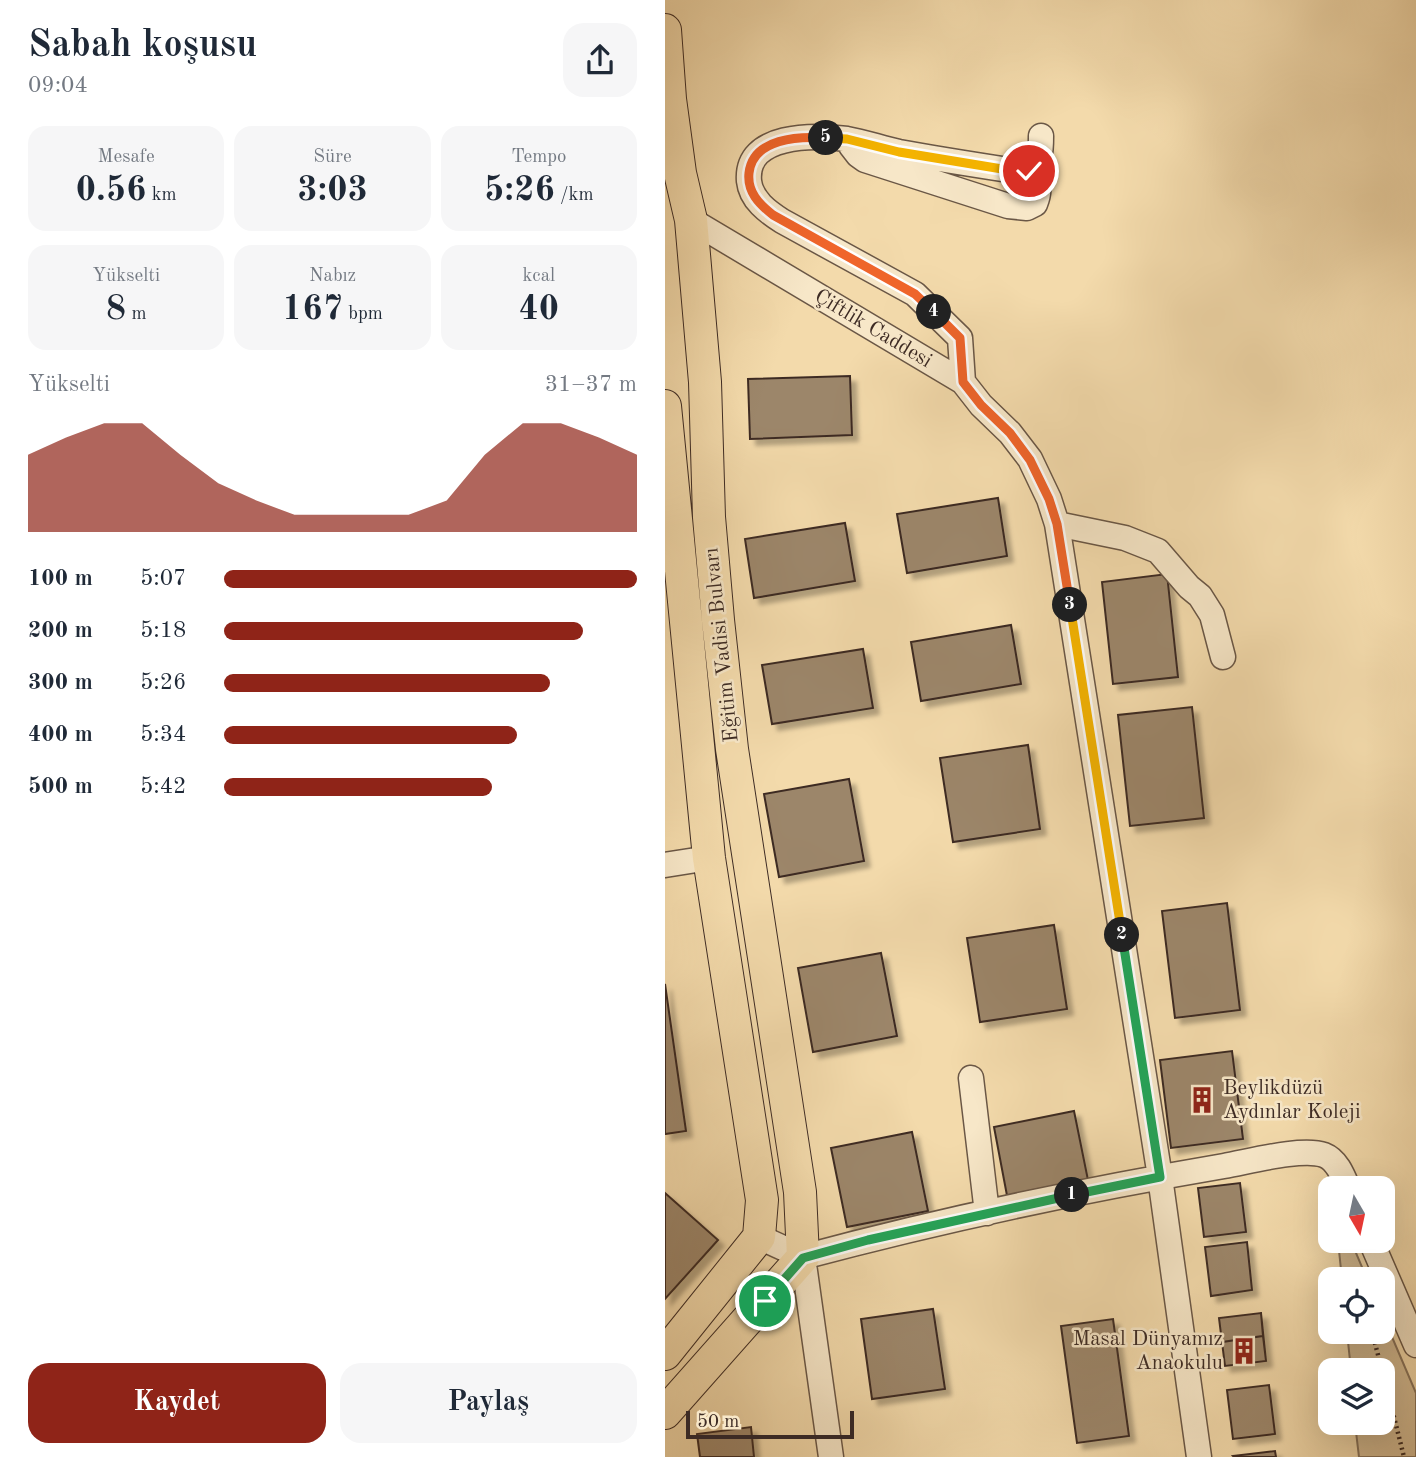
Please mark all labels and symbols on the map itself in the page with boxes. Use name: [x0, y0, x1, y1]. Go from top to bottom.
pin: 5: [809, 120, 843, 156]
pin: [999, 141, 1059, 201]
street label: Çiftlik Caddesi: [811, 286, 935, 372]
pin: 4: [917, 294, 951, 330]
street label: Eğitim Vadisi Bulvarı: [701, 547, 743, 743]
pin: 3: [1053, 588, 1087, 622]
pin: 2: [1105, 918, 1140, 953]
place label: Beylikdüzü Aydınlar Koleji: [1223, 1078, 1361, 1123]
building icon: Beylikdüzü Aydınlar Koleji: [1187, 1085, 1217, 1115]
north arrow: [1318, 1176, 1395, 1253]
pin: 1: [1055, 1178, 1089, 1212]
pin: [735, 1271, 795, 1331]
place label: Masal Dünyamız Anaokulu: [1073, 1329, 1223, 1374]
building icon: Masal Dünyamız Anaokulu: [1229, 1336, 1259, 1366]
scale bar: [686, 1408, 854, 1440]

